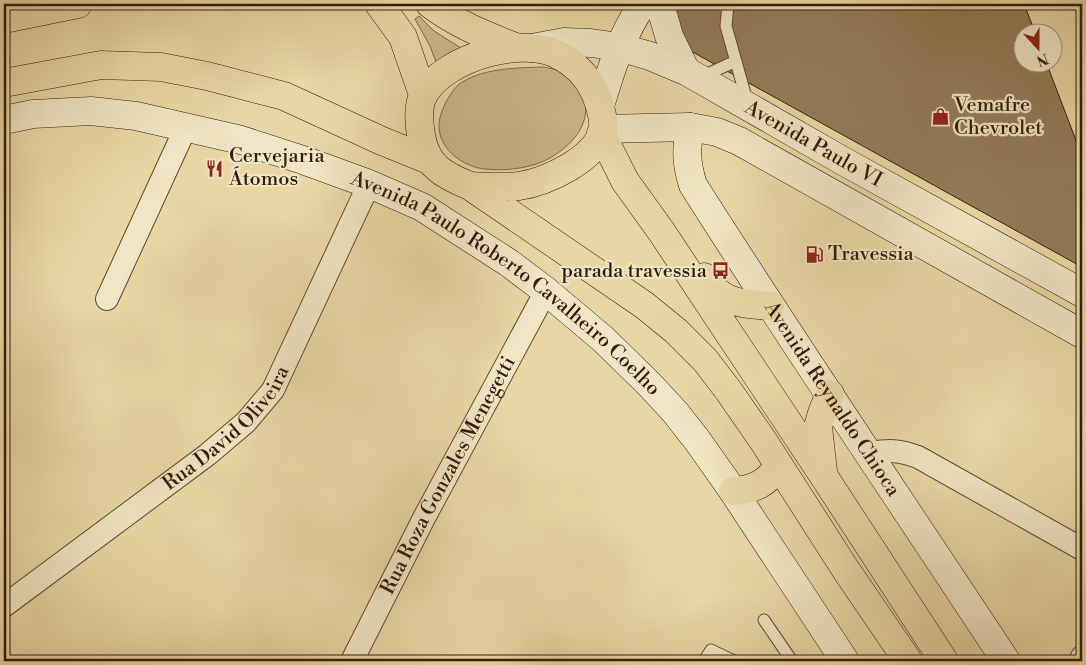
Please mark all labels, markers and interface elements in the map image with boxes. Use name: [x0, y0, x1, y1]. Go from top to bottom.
north arrow: [1014, 22, 1064, 72]
text: N: [1034, 49, 1051, 70]
place label: Vemafre Chevrolet: [953, 93, 1042, 141]
street label: Avenida Paulo VI: [740, 94, 887, 193]
shop icon: Vemafre Chevrolet: [930, 107, 950, 127]
place label: Cervejaria Átomos: [228, 144, 325, 192]
restaurant icon: Cervejaria Átomos: [205, 158, 225, 178]
street label: Avenida Paulo Roberto Cavalheiro Coelho: [347, 166, 666, 401]
place label: Travessia: [828, 242, 915, 267]
fuel station icon: Travessia: [804, 244, 824, 264]
place label: parada travessia: [561, 259, 708, 284]
bus stop icon: parada travessia: [711, 261, 731, 281]
street label: Avenida Reynaldo Chioca: [758, 296, 906, 502]
street label: Rua Roza Gonzales Menegetti: [375, 352, 521, 599]
street label: Rua David Oliveira: [158, 361, 295, 496]

